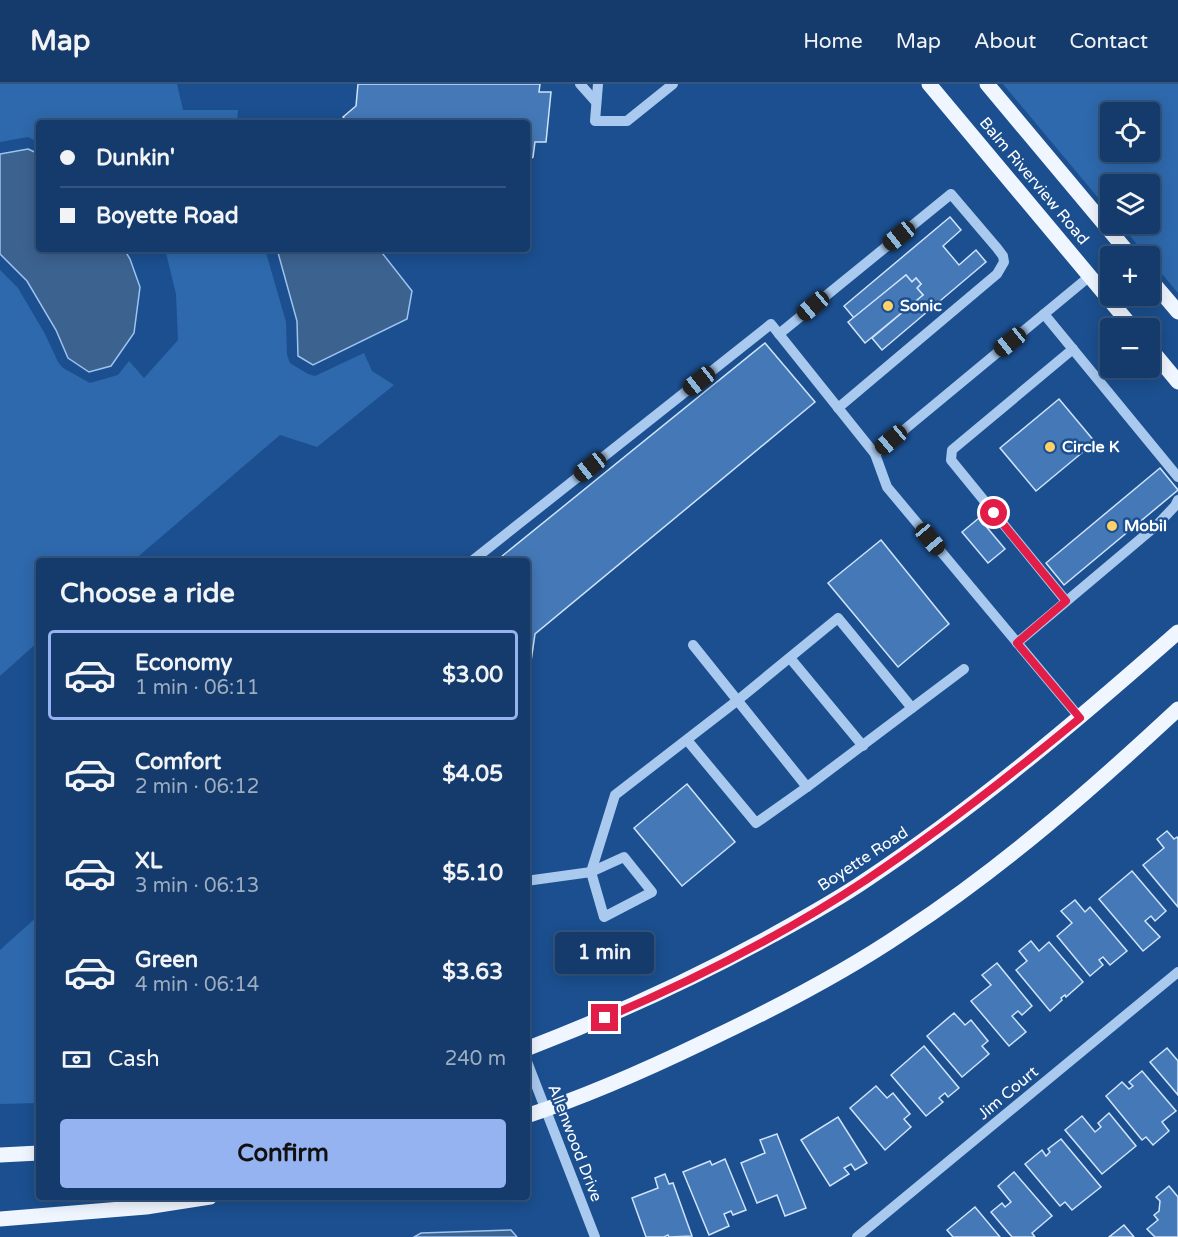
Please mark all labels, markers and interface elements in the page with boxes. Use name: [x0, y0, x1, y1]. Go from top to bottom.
text: Map: [30, 24, 90, 58]
text: Home: [803, 29, 863, 54]
text: Map: [896, 29, 941, 54]
text: About: [974, 29, 1036, 54]
text: Contact: [1069, 29, 1148, 54]
map controls: [1100, 102, 1160, 378]
button: locate: [1100, 102, 1160, 162]
street label: Balm Riverview Road: [975, 113, 1093, 249]
text: Dunkin': [96, 145, 175, 171]
button: layers: [1100, 174, 1160, 234]
text: Boyette Road: [96, 203, 239, 229]
car: [879, 218, 919, 254]
button: +: [1100, 246, 1160, 306]
car: [793, 288, 833, 324]
place label: Sonic: [900, 296, 942, 316]
marker: Sonic: [881, 299, 895, 313]
button: −: [1100, 318, 1160, 378]
car: [990, 324, 1030, 360]
car: [679, 363, 719, 399]
car: [871, 422, 911, 458]
place label: Circle K: [1062, 437, 1120, 457]
marker: Circle K: [1043, 440, 1057, 454]
car: [570, 449, 610, 485]
route start: [980, 499, 1007, 526]
place label: Mobil: [1124, 516, 1167, 536]
car: [912, 519, 948, 559]
marker: Mobil: [1105, 519, 1119, 533]
text: Choose a ride: [60, 577, 235, 610]
icon: car: [63, 648, 117, 702]
text: Economy: [135, 650, 232, 676]
text: $3.00: [442, 662, 503, 688]
text: 1 min · 06:11: [135, 676, 259, 700]
icon: car: [63, 747, 117, 801]
text: Comfort: [135, 749, 221, 775]
text: $4.05: [442, 761, 503, 787]
text: 2 min · 06:12: [135, 775, 259, 799]
street label: Boyette Road: [814, 822, 912, 896]
icon: car: [63, 846, 117, 900]
text: XL: [135, 848, 162, 874]
text: $5.10: [442, 860, 503, 886]
text: 3 min · 06:13: [135, 874, 259, 898]
callout: 1 min: [556, 931, 654, 973]
text: 1 min: [578, 941, 631, 965]
icon: car: [63, 945, 117, 999]
text: Green: [135, 947, 198, 973]
text: $3.63: [442, 959, 503, 985]
text: 4 min · 06:14: [135, 973, 259, 997]
route end: [591, 1004, 618, 1031]
icon: cash: [60, 1043, 93, 1076]
text: Cash: [108, 1046, 160, 1072]
text: 240 m: [445, 1047, 506, 1071]
street label: Jim Court: [974, 1062, 1042, 1124]
street label: Allenwood Drive: [543, 1081, 607, 1205]
button: Confirm: [60, 1119, 506, 1188]

